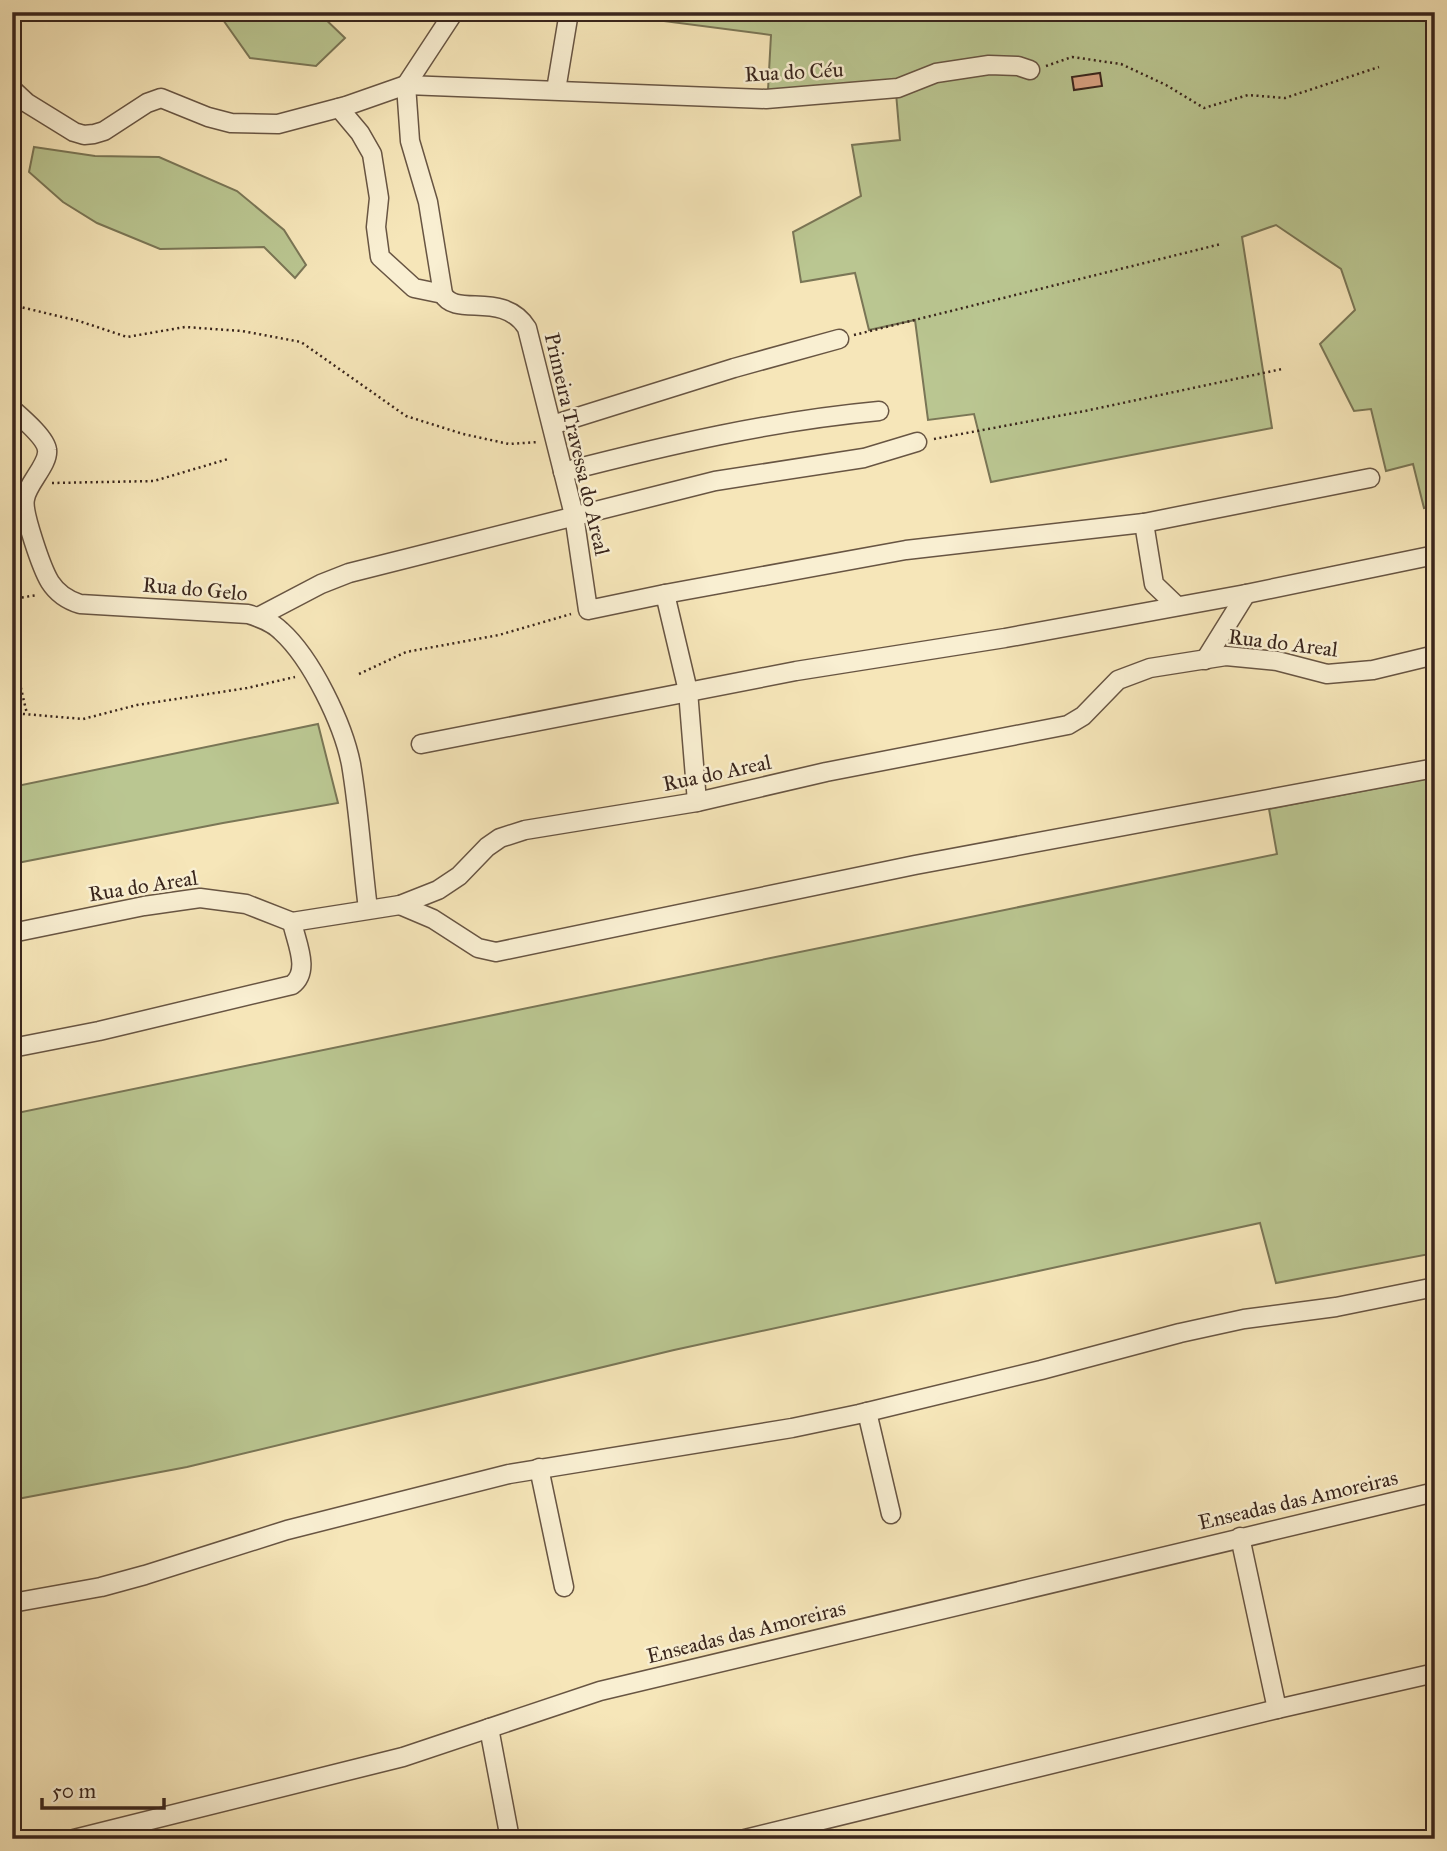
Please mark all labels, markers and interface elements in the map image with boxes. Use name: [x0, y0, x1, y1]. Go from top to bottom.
street label: Rua do Céu: [744, 56, 844, 88]
street label: Primeira Travessa do Areal: [539, 330, 615, 558]
street label: Rua do Gelo: [141, 571, 249, 607]
street label: Rua do Areal: [1227, 623, 1340, 663]
street label: Rua do Areal: [660, 749, 774, 797]
street label: Rua do Areal: [87, 864, 200, 907]
street label: Enseadas das Amoreiras: [1196, 1464, 1400, 1536]
street label: Enseadas das Amoreiras: [644, 1595, 848, 1669]
scale bar: [42, 1767, 164, 1811]
text: 50 m: [52, 1778, 97, 1804]

